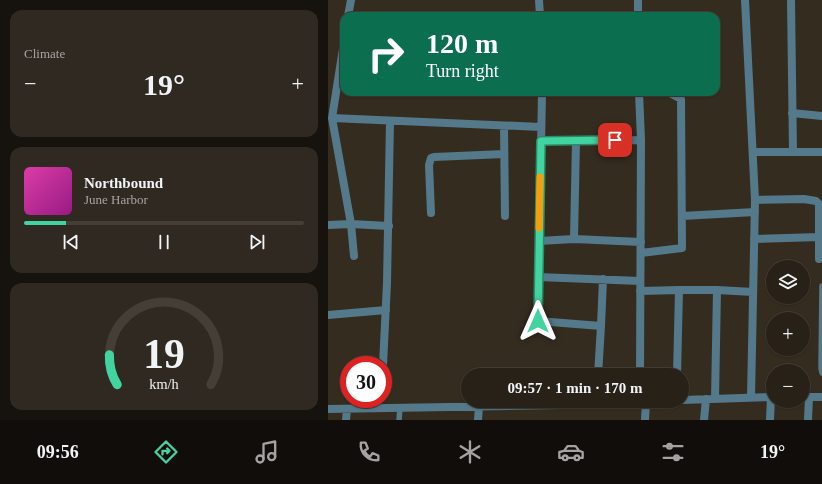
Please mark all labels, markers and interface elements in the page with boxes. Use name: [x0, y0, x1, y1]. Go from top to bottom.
icon: right: [360, 28, 412, 80]
text: 120 m: [426, 28, 498, 59]
text: Climate: [24, 46, 65, 61]
text: Turn right: [426, 61, 499, 81]
text: 19°: [143, 68, 185, 101]
text: −: [24, 71, 36, 96]
text: +: [292, 71, 304, 96]
pin: [598, 123, 632, 157]
icon: arrive: [604, 129, 626, 151]
text: Northbound: [84, 175, 163, 191]
text: June Harbor: [84, 192, 148, 207]
icon: previous: [60, 231, 82, 253]
icon: pause: [153, 231, 175, 253]
icon: next: [246, 231, 268, 253]
map controls: [766, 260, 810, 408]
button: layers: [766, 260, 810, 304]
position arrow: [517, 300, 559, 342]
button: +: [766, 312, 810, 356]
text: 19: [143, 330, 185, 376]
speed limit sign: 30: [340, 356, 392, 408]
button: −: [766, 364, 810, 408]
text: km/h: [149, 375, 179, 391]
text: 09:57 · 1 min · 170 m: [508, 380, 643, 396]
icon: directions: [152, 438, 180, 466]
icon: music: [253, 438, 281, 466]
icon: phone: [355, 438, 383, 466]
icon: climate: [456, 438, 484, 466]
icon: car: [557, 438, 585, 466]
icon: filters: [659, 438, 687, 466]
text: 09:56: [37, 442, 79, 462]
text: 19°: [760, 442, 785, 462]

